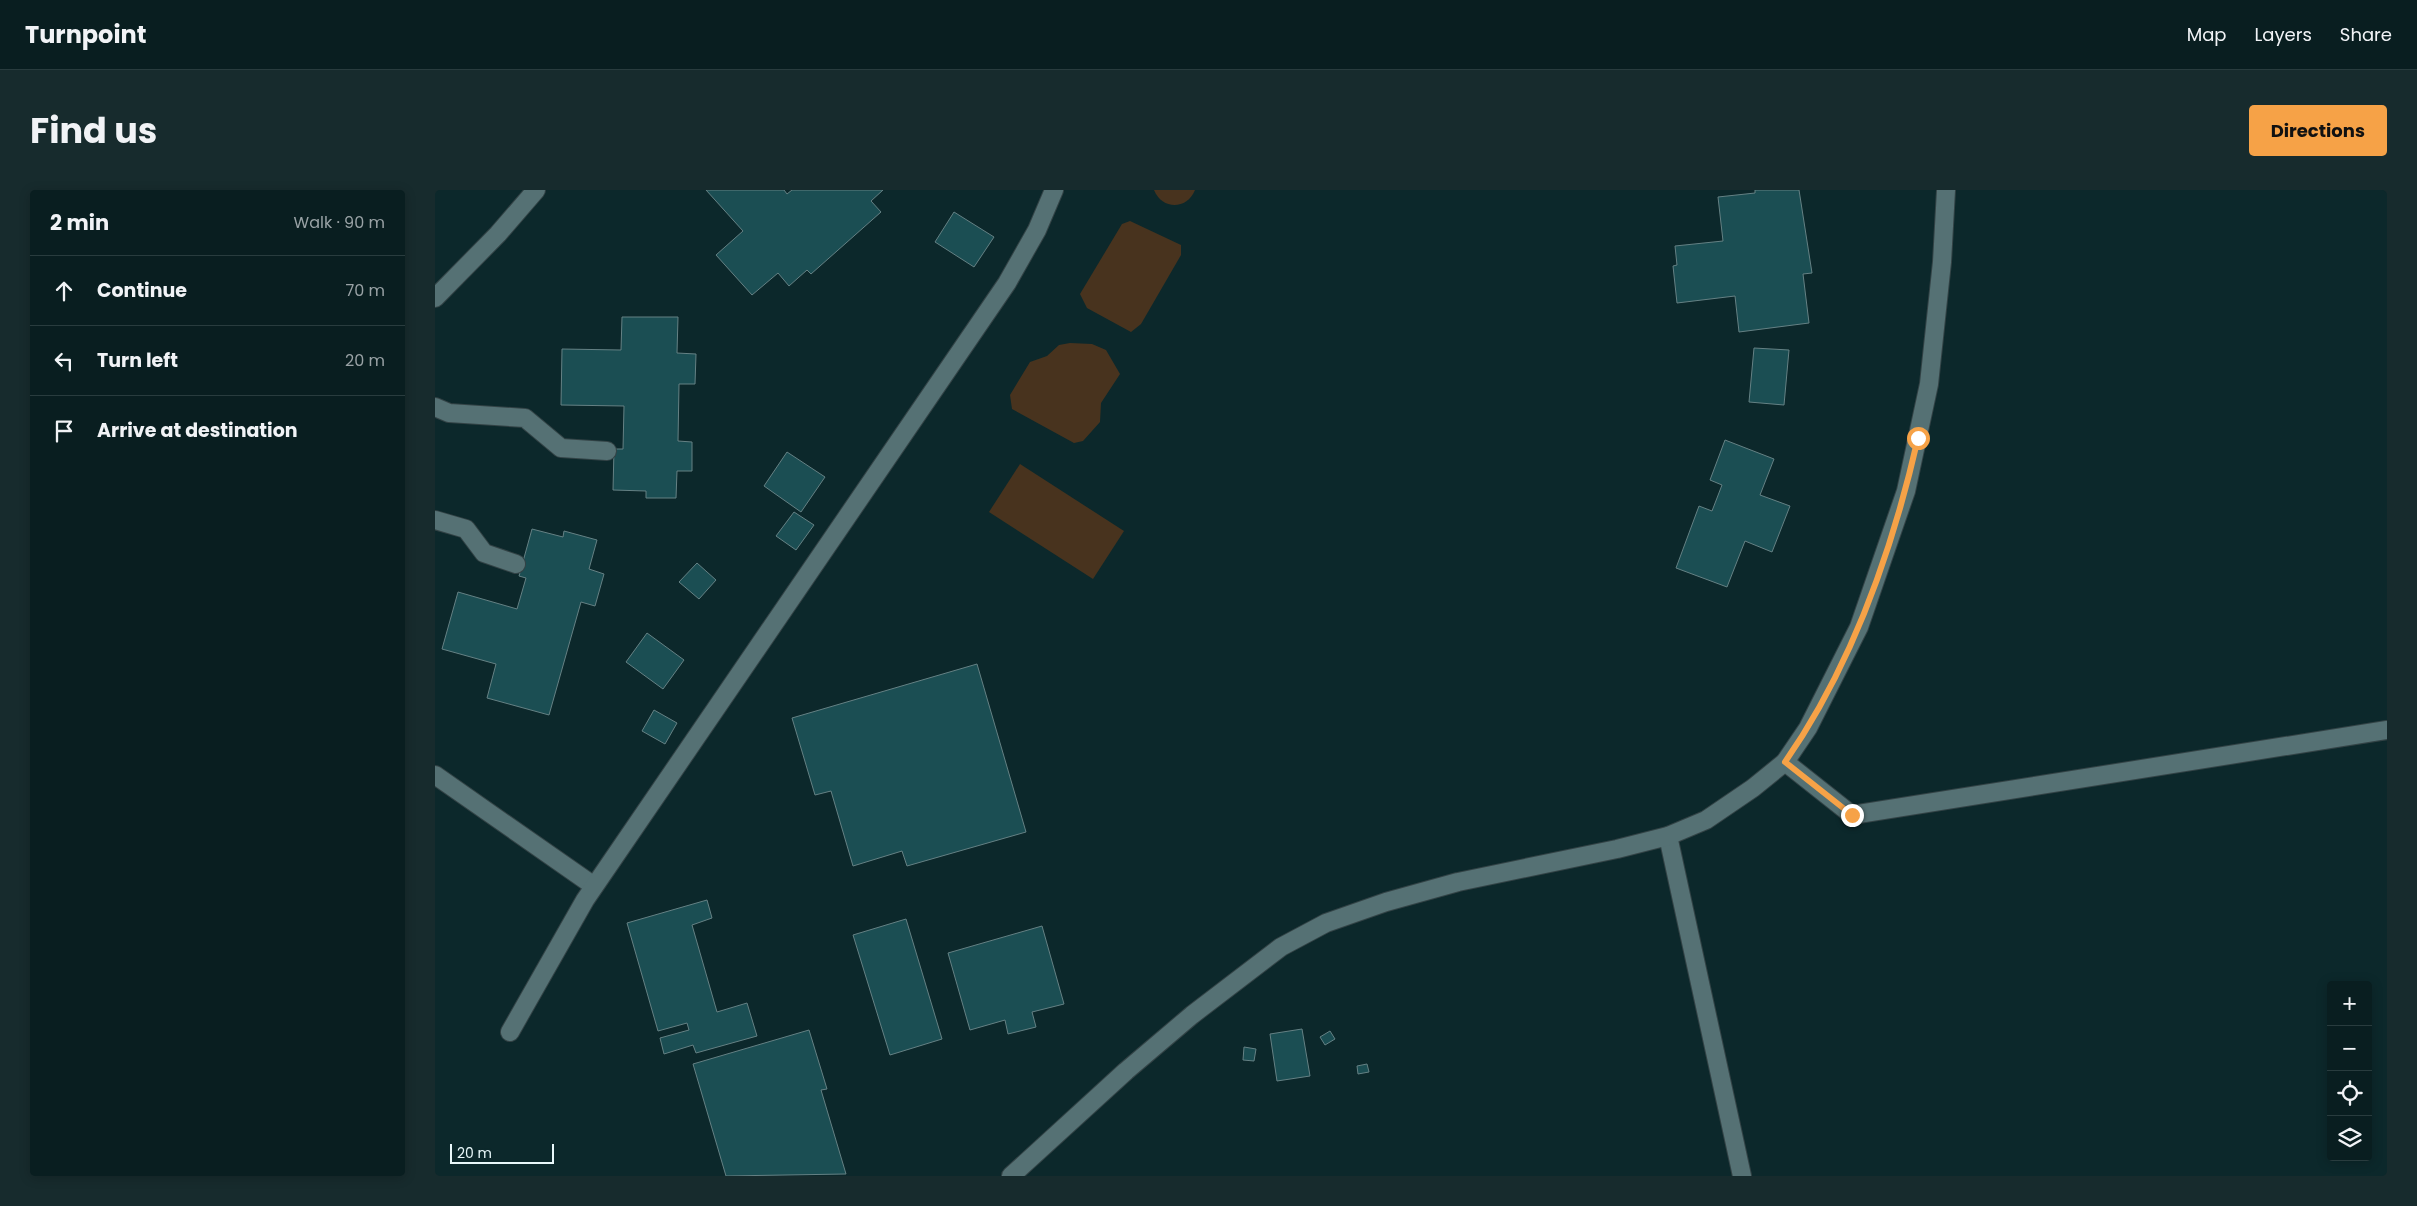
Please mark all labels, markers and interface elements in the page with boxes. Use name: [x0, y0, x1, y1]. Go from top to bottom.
text: Turnpoint: [25, 18, 146, 51]
text: Map: [2187, 22, 2227, 47]
text: Layers: [2255, 22, 2312, 47]
text: Share: [2340, 22, 2392, 47]
button: Directions: [2249, 105, 2387, 156]
text: Find us: [30, 106, 157, 155]
text: 2 min: [50, 208, 109, 237]
text: Walk · 90 m: [294, 211, 385, 234]
icon: ahead: [50, 277, 78, 305]
text: Continue: [97, 277, 187, 304]
text: 70 m: [345, 279, 385, 302]
icon: left: [50, 347, 78, 375]
text: Turn left: [97, 347, 178, 374]
text: 20 m: [345, 349, 385, 372]
icon: arrive: [50, 417, 78, 445]
text: Arrive at destination: [97, 417, 298, 444]
route start: [1907, 427, 1930, 450]
route end: [1841, 804, 1864, 827]
map controls: [2327, 981, 2372, 1161]
button: +: [2327, 981, 2372, 1026]
button: −: [2327, 1026, 2372, 1071]
button: locate: [2327, 1071, 2372, 1116]
button: layers: [2327, 1116, 2372, 1161]
scale bar: [450, 1141, 554, 1164]
text: 20 m: [457, 1143, 492, 1163]

